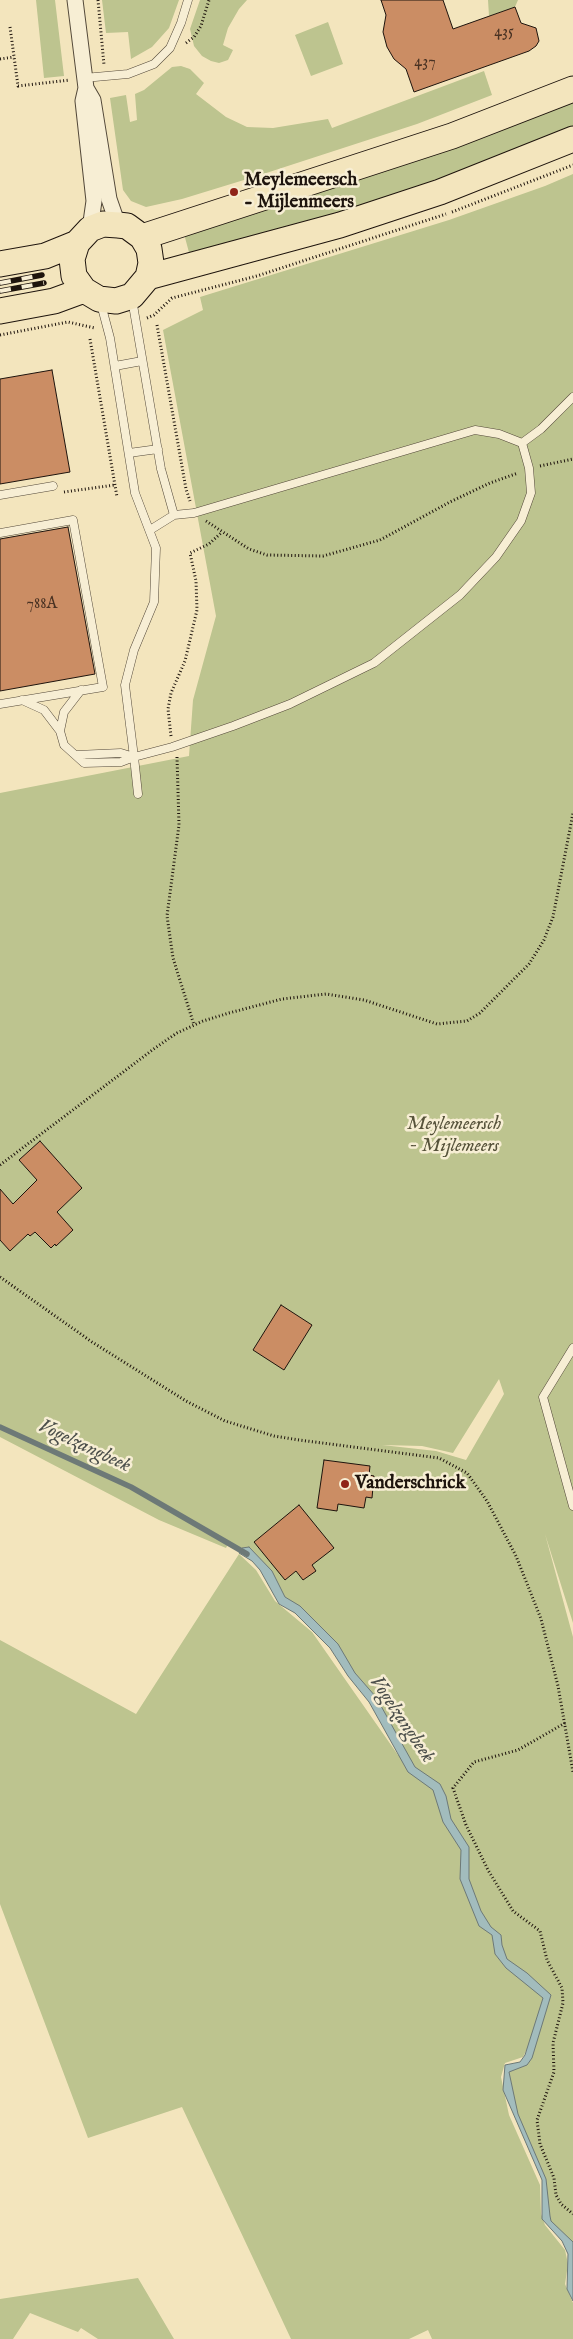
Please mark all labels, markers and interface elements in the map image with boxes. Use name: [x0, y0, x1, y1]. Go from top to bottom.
house number: 435: [494, 23, 514, 43]
house number: 437: [414, 53, 436, 73]
place label: Meylemeersch - Mijlenmeers: [244, 170, 357, 214]
marker: Meylemeersch - Mijlenmeers: [228, 186, 240, 198]
house number: 788A: [27, 595, 57, 615]
park label: Meylemeersch - Mijlemeers: [407, 1114, 501, 1158]
water label: Vogelzangbeek: [34, 1415, 134, 1479]
place label: Vanderschrick: [355, 1473, 466, 1495]
marker: Vanderschrick: [339, 1478, 351, 1490]
water label: Vogelzangbeek: [363, 1672, 439, 1768]

